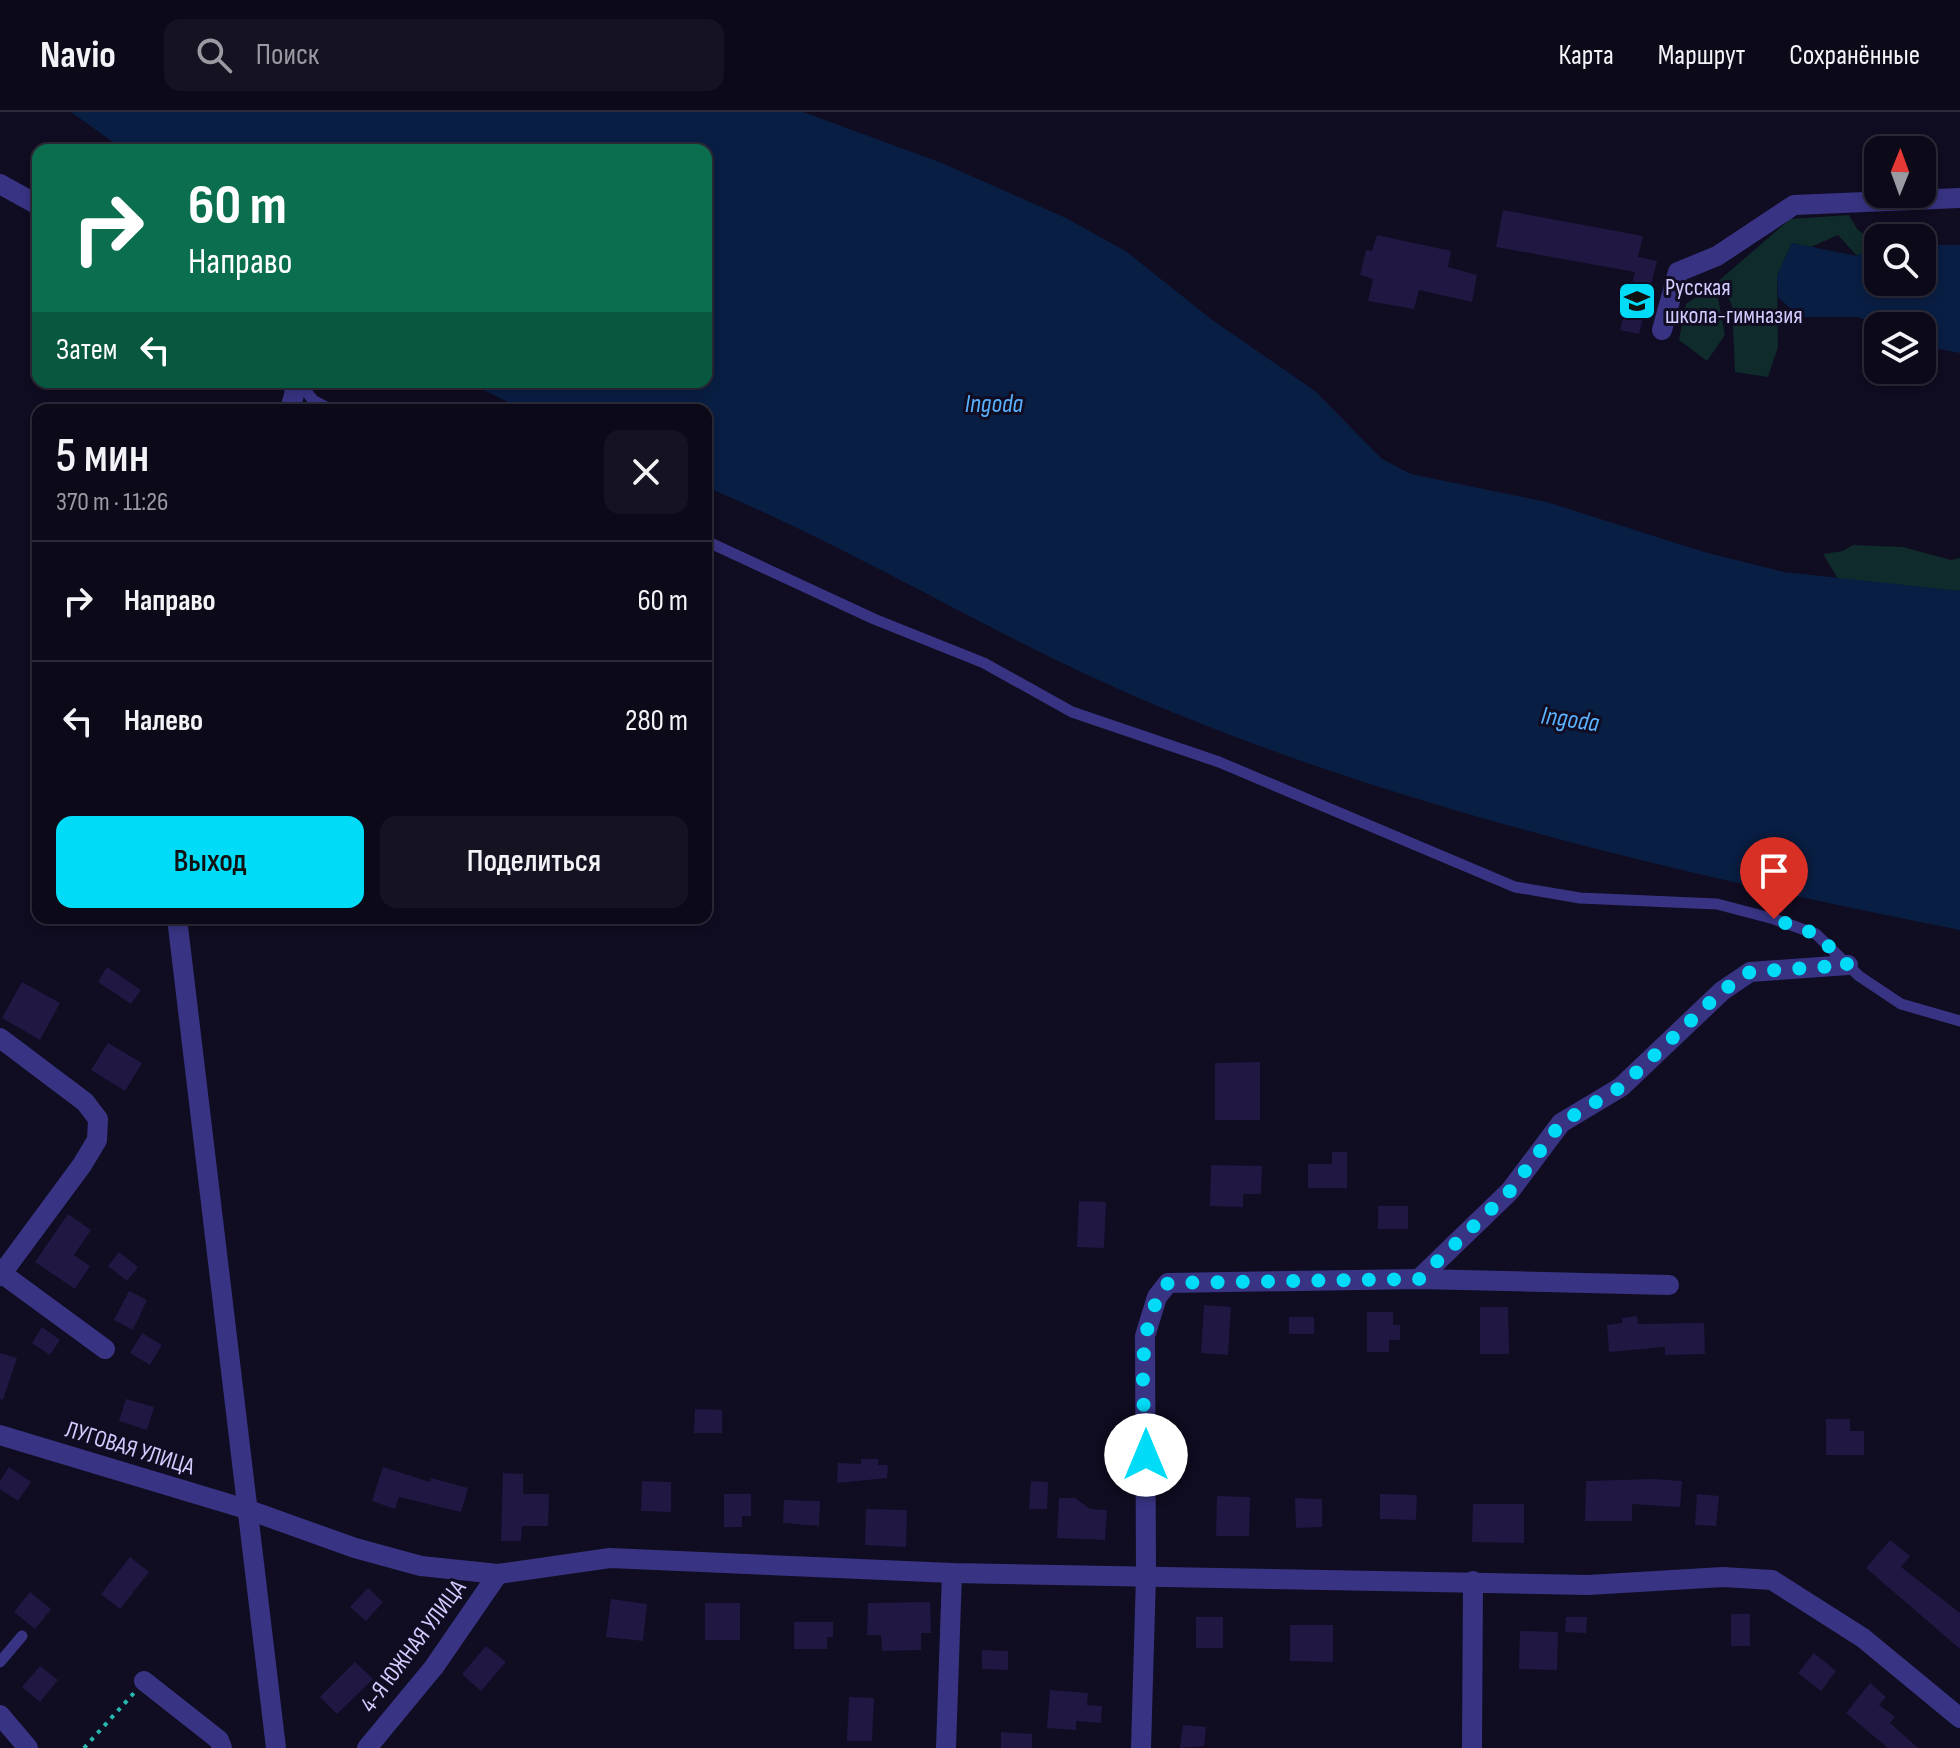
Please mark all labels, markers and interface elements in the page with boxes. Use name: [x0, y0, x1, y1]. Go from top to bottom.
search box: [164, 19, 724, 91]
text: Navio: [40, 33, 116, 78]
icon: search: [192, 33, 236, 77]
text: Поиск: [256, 37, 319, 73]
text: Карта: [1559, 39, 1614, 72]
text: Маршрут: [1658, 39, 1745, 72]
text: Сохранённые: [1789, 39, 1920, 72]
north arrow: [1864, 136, 1936, 208]
map controls: [1864, 136, 1936, 384]
text: 60 m: [188, 173, 287, 240]
icon: right: [56, 176, 160, 280]
button: search: [1864, 224, 1936, 296]
text: Направо: [188, 241, 292, 284]
place label: Русская школа-гимназия: [1665, 273, 1803, 330]
school or university icon: Русская школа-гимназия: [1616, 280, 1658, 322]
button: layers: [1864, 312, 1936, 384]
icon: left: [133, 328, 177, 372]
text: Затем: [56, 332, 117, 368]
water label: Ingoda: [965, 389, 1024, 420]
text: 5 мин: [56, 428, 149, 485]
button: close: [604, 430, 688, 514]
text: 370 m · 11:26: [56, 487, 168, 518]
icon: right: [56, 579, 100, 623]
text: Направо: [124, 583, 216, 619]
text: 60 m: [637, 583, 688, 619]
icon: left: [56, 699, 100, 743]
water label: Ingoda: [1539, 701, 1601, 739]
text: Налево: [124, 703, 203, 739]
text: 280 m: [625, 703, 688, 739]
button: Выход: [56, 816, 364, 908]
button: Поделиться: [380, 816, 688, 908]
pin: [1740, 837, 1808, 919]
icon: arrive: [1752, 849, 1796, 893]
position arrow: [1104, 1413, 1188, 1497]
street label: ЛУГОВАЯ УЛИЦА: [62, 1415, 199, 1482]
street label: 4-Я ЮЖНАЯ УЛИЦА: [354, 1574, 473, 1718]

